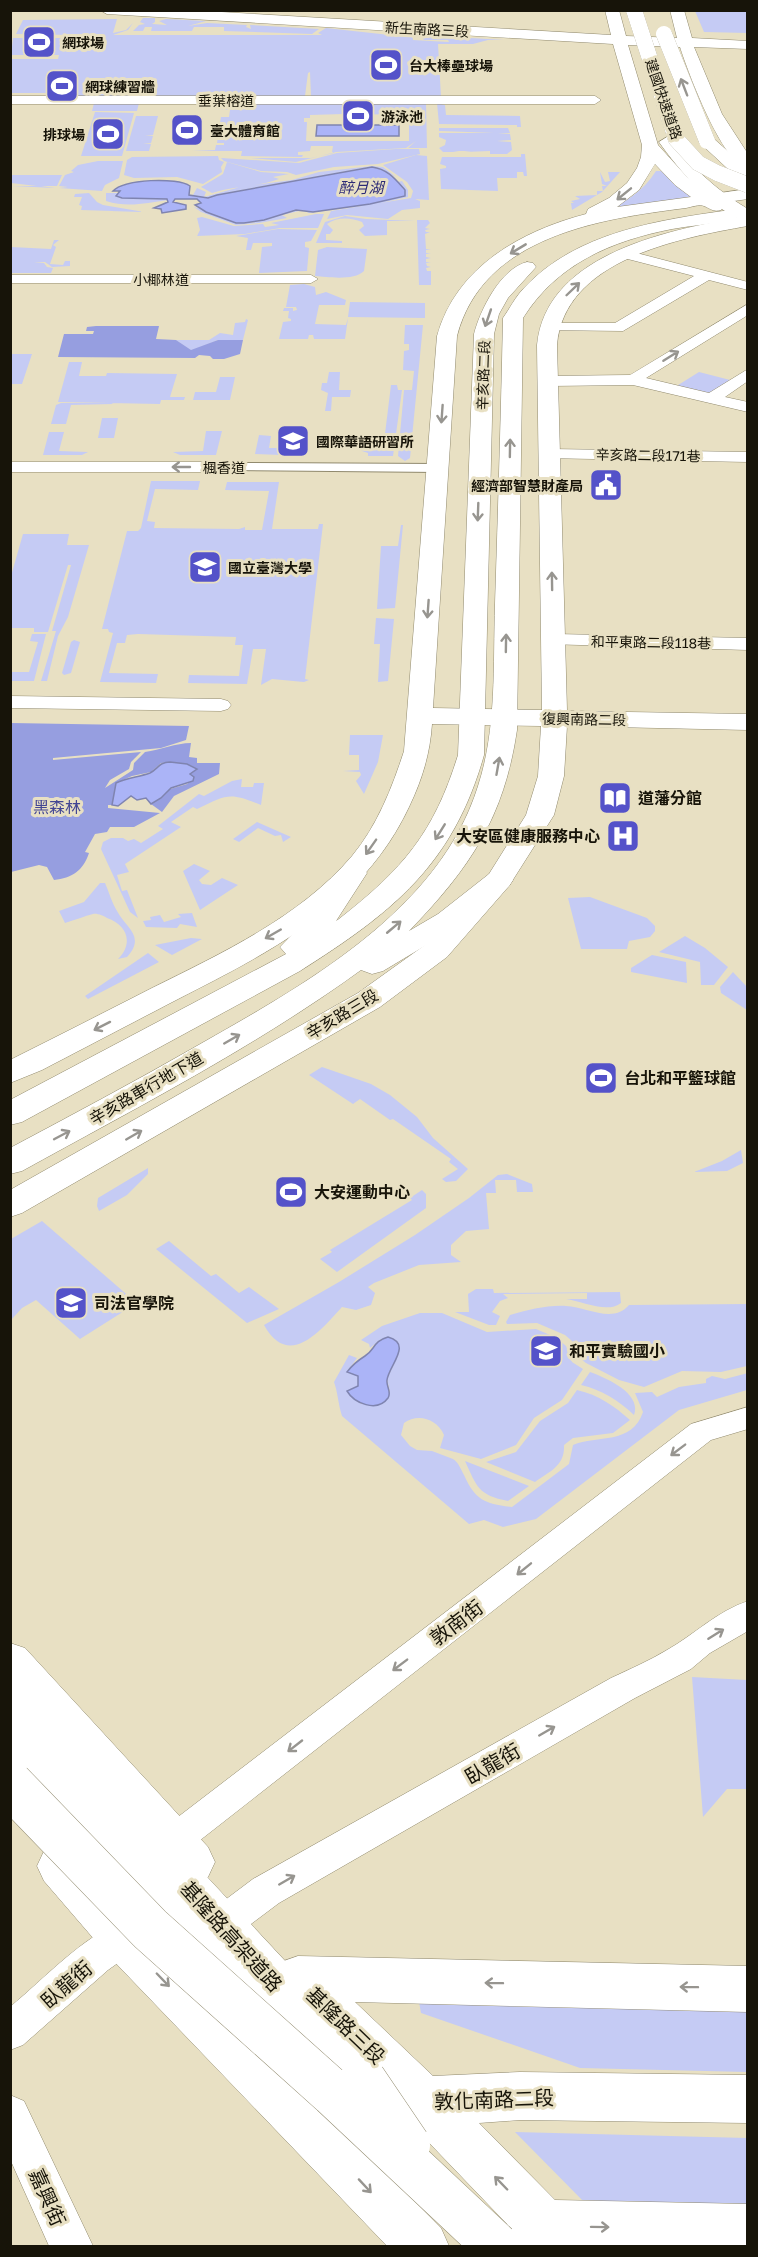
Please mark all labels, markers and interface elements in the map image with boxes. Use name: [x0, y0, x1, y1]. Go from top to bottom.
street label: 新生南路三段: [385, 18, 469, 40]
sports icon: 網球場: [21, 24, 57, 60]
place label: 網球場: [62, 34, 104, 51]
sports icon: 台大棒壘球場: [368, 47, 404, 83]
place label: 台大棒壘球場: [409, 57, 493, 74]
street label: 建國快速道路: [642, 57, 686, 141]
sports icon: 網球練習牆: [44, 68, 80, 104]
place label: 網球練習牆: [85, 78, 155, 95]
one-way arrow: [678, 78, 689, 97]
street label: 垂葉榕道: [198, 92, 254, 109]
sports icon: 游泳池: [340, 98, 376, 134]
place label: 游泳池: [381, 108, 423, 125]
sports icon: 臺大體育館: [169, 112, 205, 148]
sports icon: 排球場: [90, 116, 126, 152]
place label: 臺大體育館: [210, 122, 280, 139]
place label: 排球場: [43, 126, 85, 143]
water label: 醉月湖: [338, 178, 385, 196]
one-way arrow: [616, 188, 632, 201]
one-way arrow: [510, 244, 527, 256]
street label: 小椰林道: [133, 271, 189, 288]
one-way arrow: [565, 282, 580, 296]
one-way arrow: [482, 308, 493, 327]
street label: 辛亥路二段: [473, 340, 493, 410]
one-way arrow: [662, 349, 679, 361]
one-way arrow: [436, 404, 447, 424]
school or university icon: 國際華語研習所: [275, 423, 311, 459]
place label: 國際華語研習所: [316, 433, 414, 450]
one-way arrow: [504, 439, 515, 459]
street label: 辛亥路二段171巷: [595, 446, 701, 464]
street label: 楓香道: [203, 459, 245, 476]
one-way arrow: [172, 461, 192, 473]
public building icon: 經濟部智慧財產局: [588, 467, 624, 503]
place label: 經濟部智慧財產局: [471, 477, 583, 494]
one-way arrow: [473, 502, 484, 522]
school or university icon: 國立臺灣大學: [187, 549, 223, 585]
place label: 國立臺灣大學: [228, 559, 312, 576]
one-way arrow: [547, 571, 558, 591]
one-way arrow: [422, 598, 433, 618]
street label: 和平東路二段118巷: [591, 632, 711, 652]
one-way arrow: [500, 634, 512, 654]
street label: 復興南路二段: [542, 710, 626, 728]
one-way arrow: [493, 757, 504, 777]
library icon: 道藩分館: [597, 780, 633, 816]
place label: 道藩分館: [638, 788, 702, 808]
park label: 黑森林: [33, 797, 81, 817]
hospital icon: 大安區健康服務中心: [605, 818, 641, 854]
one-way arrow: [434, 823, 446, 840]
place label: 大安區健康服務中心: [456, 826, 600, 846]
one-way arrow: [365, 839, 377, 855]
one-way arrow: [386, 921, 402, 934]
one-way arrow: [265, 929, 283, 940]
street label: 辛亥路三段: [303, 985, 381, 1043]
one-way arrow: [93, 1021, 111, 1032]
one-way arrow: [223, 1033, 240, 1045]
street label: 辛亥路車行地下道: [86, 1047, 206, 1129]
sports icon: 台北和平籃球館: [583, 1060, 619, 1096]
place label: 台北和平籃球館: [624, 1068, 736, 1088]
one-way arrow: [53, 1129, 70, 1141]
one-way arrow: [125, 1129, 142, 1141]
sports icon: 大安運動中心: [273, 1174, 309, 1210]
place label: 大安運動中心: [314, 1182, 410, 1202]
school or university icon: 司法官學院: [53, 1285, 89, 1321]
place label: 司法官學院: [94, 1293, 174, 1313]
school or university icon: 和平實驗國小: [528, 1333, 564, 1369]
place label: 和平實驗國小: [569, 1341, 665, 1361]
one-way arrow: [671, 1443, 687, 1456]
one-way arrow: [517, 1563, 533, 1576]
street label: 敦南街: [425, 1594, 487, 1650]
one-way arrow: [707, 1627, 724, 1639]
one-way arrow: [392, 1658, 408, 1671]
one-way arrow: [538, 1725, 555, 1737]
street label: 臥龍街: [460, 1738, 524, 1788]
one-way arrow: [287, 1739, 303, 1752]
one-way arrow: [278, 1873, 295, 1885]
street label: 基隆路高架道路: [176, 1876, 288, 1996]
street label: 臥龍街: [35, 1955, 97, 2013]
one-way arrow: [156, 1972, 171, 1987]
one-way arrow: [485, 1977, 505, 1989]
one-way arrow: [680, 1981, 700, 1993]
street label: 基隆路三段: [302, 1982, 390, 2068]
street label: 敦化南路二段: [434, 2085, 554, 2113]
street label: 嘉興街: [25, 2165, 71, 2229]
one-way arrow: [494, 2175, 509, 2190]
one-way arrow: [358, 2179, 372, 2194]
one-way arrow: [590, 2221, 610, 2232]

